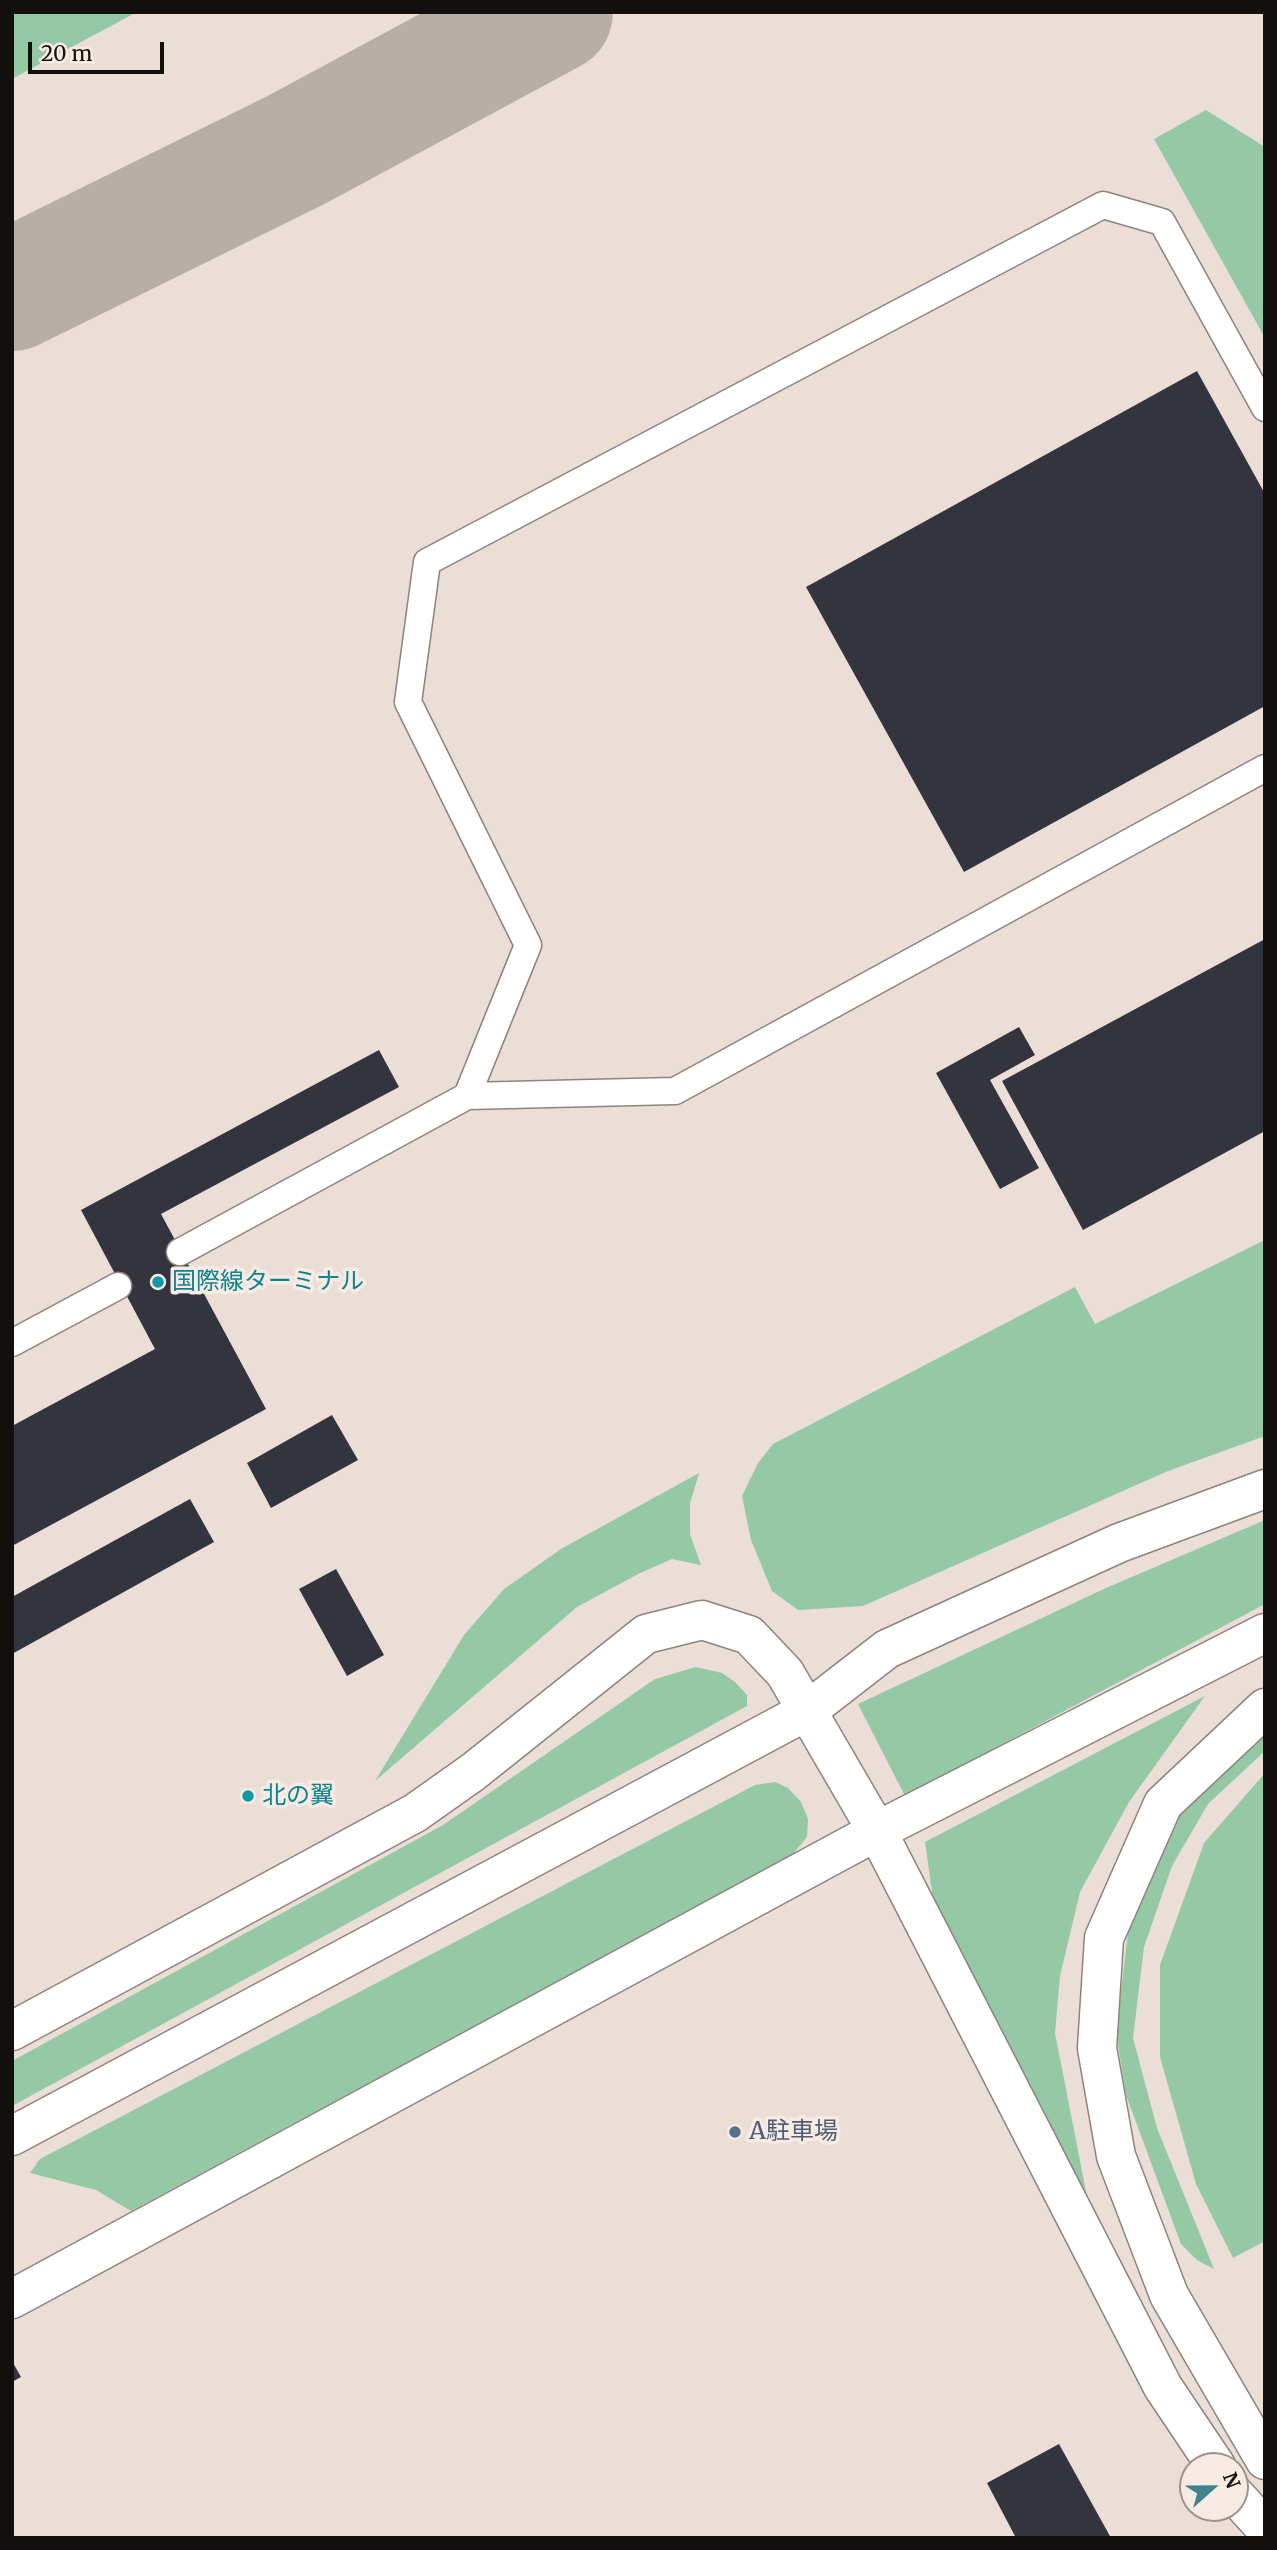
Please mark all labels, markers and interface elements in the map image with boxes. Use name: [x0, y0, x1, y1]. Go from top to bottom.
scale bar: [32, 28, 168, 72]
text: 20 m: [41, 40, 92, 67]
place label: 国際線ターミナル: [172, 1268, 364, 1296]
marker: 国際線ターミナル: [150, 1274, 166, 1290]
place label: 北の翼: [262, 1782, 334, 1810]
marker: 北の翼: [240, 1788, 256, 1804]
place label: A駐車場: [749, 2118, 838, 2146]
marker: A駐車場: [727, 2124, 743, 2140]
north arrow: [1179, 2452, 1249, 2522]
text: N: [1218, 2469, 1246, 2491]

